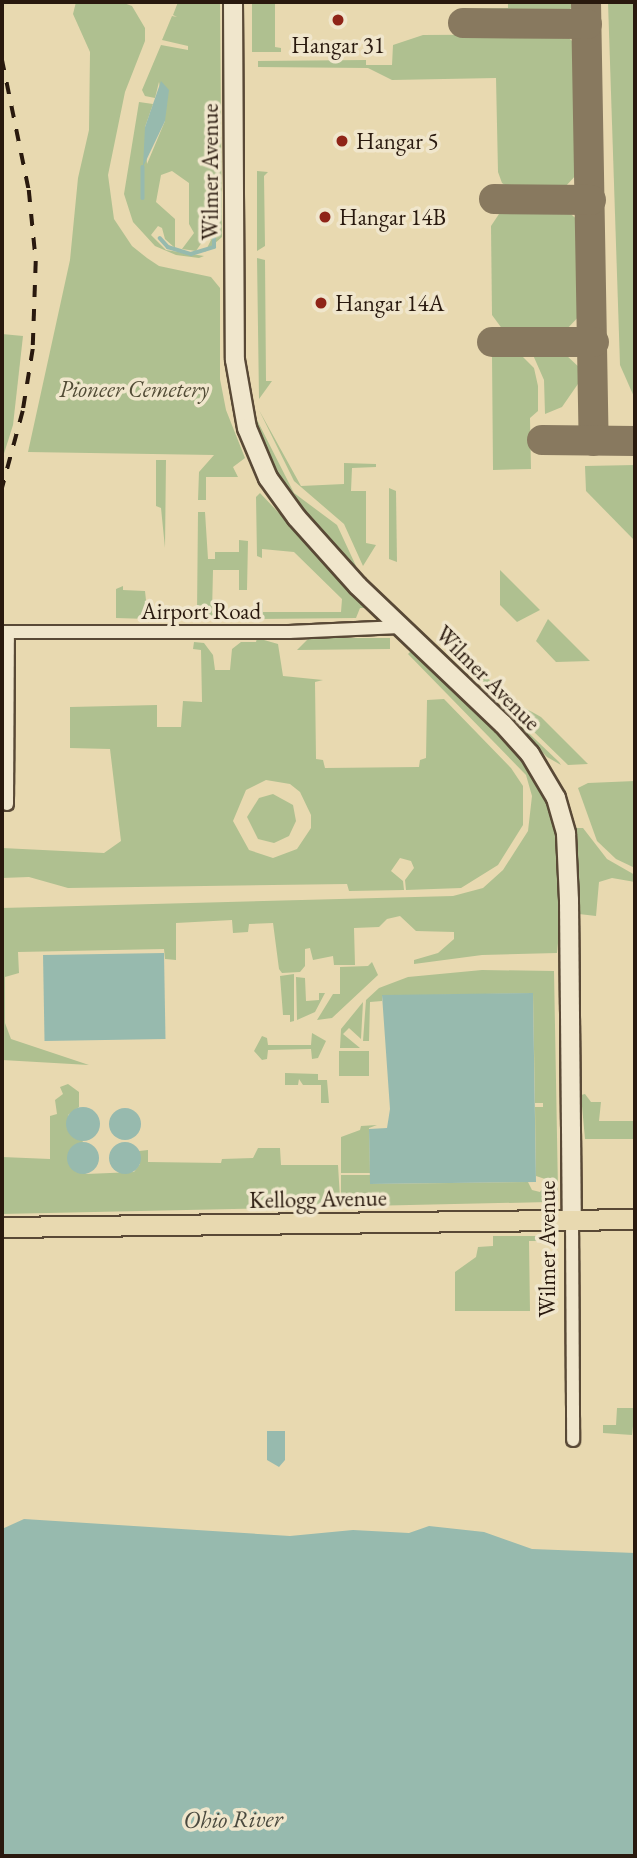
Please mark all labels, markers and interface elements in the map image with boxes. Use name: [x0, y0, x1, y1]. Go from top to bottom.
marker: Hangar 31: [330, 12, 346, 28]
place label: Hangar 31: [291, 31, 385, 59]
street label: Wilmer Avenue: [196, 104, 224, 240]
place label: Hangar 5: [356, 127, 438, 155]
marker: Hangar 5: [334, 133, 350, 149]
place label: Hangar 14B: [339, 203, 446, 231]
marker: Hangar 14B: [317, 209, 333, 225]
place label: Hangar 14A: [335, 289, 444, 317]
marker: Hangar 14A: [313, 295, 329, 311]
park label: Pioneer Cemetery: [59, 375, 209, 403]
street label: Airport Road: [141, 597, 261, 625]
street label: Wilmer Avenue: [430, 620, 546, 736]
street label: Wilmer Avenue: [533, 1181, 561, 1317]
street label: Kellogg Avenue: [249, 1184, 387, 1214]
water label: Ohio River: [183, 1804, 283, 1834]

